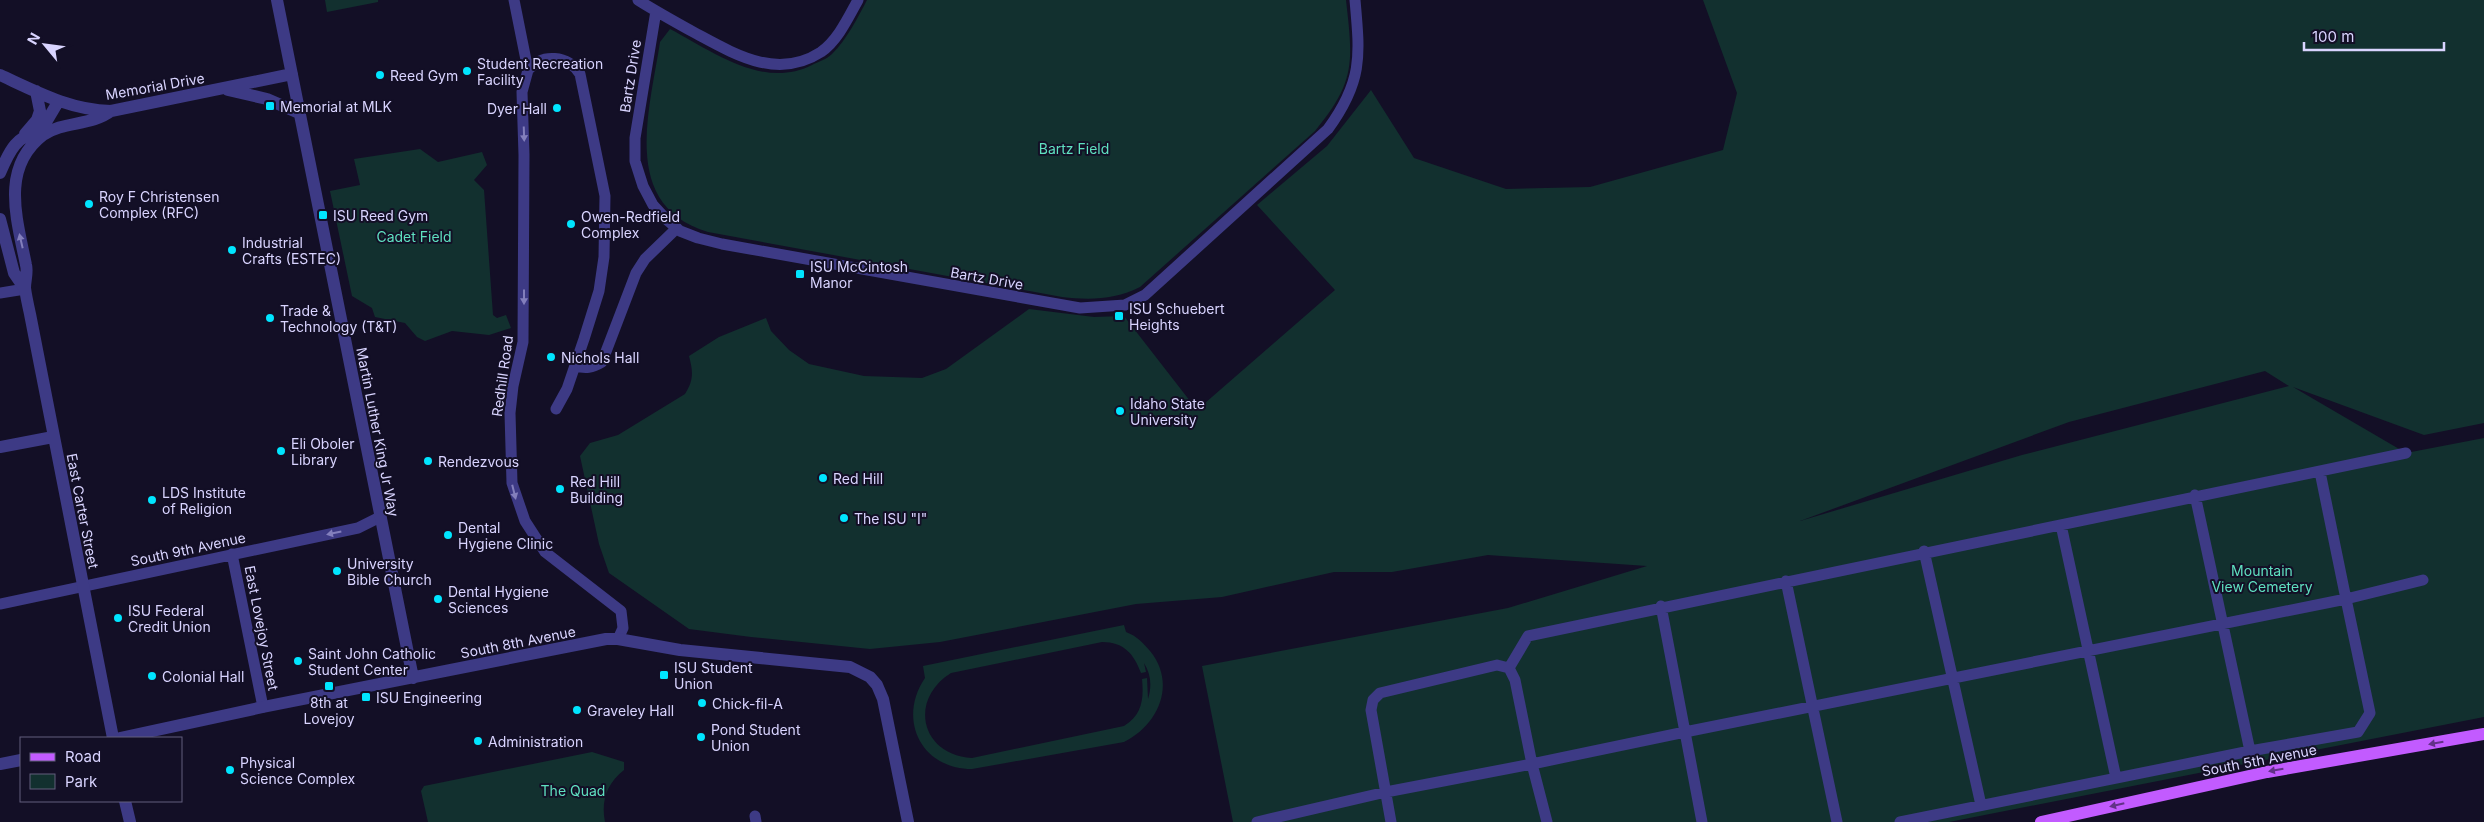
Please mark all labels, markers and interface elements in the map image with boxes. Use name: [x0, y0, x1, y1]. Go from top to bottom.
north arrow: [20, 20, 70, 70]
scale bar: [2304, 20, 2444, 52]
text: 100 m: [2312, 27, 2354, 46]
text: N: [23, 30, 43, 47]
street label: Bartz Drive: [616, 38, 644, 114]
place label: Student Recreation Facility: [477, 55, 603, 88]
marker: Student Recreation Facility: [461, 65, 473, 77]
place label: Reed Gym: [390, 67, 458, 84]
street label: Memorial Drive: [104, 69, 206, 103]
marker: Reed Gym: [374, 69, 386, 81]
place label: Memorial at MLK: [280, 98, 392, 115]
marker: Memorial at MLK: [264, 100, 276, 112]
place label: Dyer Hall: [487, 100, 547, 117]
marker: Dyer Hall: [551, 102, 563, 114]
one-way arrow: [520, 126, 528, 142]
park label: Bartz Field: [1039, 140, 1109, 157]
place label: Roy F Christensen Complex (RFC): [99, 188, 219, 221]
marker: Roy F Christensen Complex (RFC): [83, 198, 95, 210]
place label: ISU Reed Gym: [333, 207, 428, 224]
place label: Owen-Redfield Complex: [581, 208, 680, 241]
marker: ISU Reed Gym: [317, 209, 329, 221]
marker: Owen-Redfield Complex: [565, 218, 577, 230]
park label: Cadet Field: [376, 228, 452, 245]
one-way arrow: [17, 233, 25, 248]
place label: Industrial Crafts (ESTEC): [242, 234, 341, 267]
marker: Industrial Crafts (ESTEC): [226, 244, 238, 256]
place label: ISU McCintosh Manor: [810, 258, 908, 291]
street label: Bartz Drive: [949, 263, 1025, 293]
marker: ISU McCintosh Manor: [794, 268, 806, 280]
one-way arrow: [520, 289, 528, 305]
place label: ISU Schuebert Heights: [1129, 300, 1225, 333]
place label: Trade & Technology (T&T): [280, 302, 397, 335]
marker: ISU Schuebert Heights: [1113, 310, 1125, 322]
marker: Trade & Technology (T&T): [264, 312, 276, 324]
street label: Redhill Road: [488, 334, 516, 418]
street label: Martin Luther King Jr Way: [353, 346, 403, 518]
place label: Nichols Hall: [561, 349, 639, 366]
marker: Nichols Hall: [545, 351, 557, 363]
place label: Idaho State University: [1130, 395, 1205, 428]
marker: Idaho State University: [1114, 405, 1126, 417]
place label: Eli Oboler Library: [291, 435, 355, 468]
marker: Eli Oboler Library: [275, 445, 287, 457]
street label: East Carter Street: [63, 452, 103, 570]
place label: Rendezvous: [438, 453, 519, 470]
marker: Rendezvous: [422, 455, 434, 467]
place label: Red Hill: [833, 470, 883, 487]
marker: Red Hill: [817, 472, 829, 484]
place label: Red Hill Building: [570, 473, 623, 506]
marker: Red Hill Building: [554, 483, 566, 495]
place label: LDS Institute of Religion: [162, 484, 246, 517]
one-way arrow: [510, 485, 518, 500]
marker: LDS Institute of Religion: [146, 494, 158, 506]
place label: The ISU "I": [854, 510, 927, 527]
marker: The ISU "I": [838, 512, 850, 524]
place label: Dental Hygiene Clinic: [458, 519, 553, 552]
street label: South 9th Avenue: [129, 528, 247, 570]
one-way arrow: [325, 529, 341, 537]
marker: Dental Hygiene Clinic: [442, 529, 454, 541]
place label: University Bible Church: [347, 555, 432, 588]
park label: Mountain View Cemetery: [2211, 562, 2313, 595]
street label: East Lovejoy Street: [242, 564, 283, 692]
marker: University Bible Church: [331, 565, 343, 577]
place label: Dental Hygiene Sciences: [448, 583, 549, 616]
marker: Dental Hygiene Sciences: [432, 593, 444, 605]
place label: ISU Federal Credit Union: [128, 602, 211, 635]
marker: ISU Federal Credit Union: [112, 612, 124, 624]
street label: South 8th Avenue: [459, 622, 577, 662]
place label: Saint John Catholic Student Center: [308, 645, 436, 678]
marker: Saint John Catholic Student Center: [292, 655, 304, 667]
place label: ISU Student Union: [674, 659, 753, 692]
place label: Colonial Hall: [162, 668, 244, 685]
marker: ISU Student Union: [658, 669, 670, 681]
marker: Colonial Hall: [146, 670, 158, 682]
marker: 8th at Lovejoy: [323, 680, 335, 692]
place label: ISU Engineering: [376, 689, 482, 706]
marker: ISU Engineering: [360, 691, 372, 703]
place label: 8th at Lovejoy: [303, 694, 355, 727]
place label: Chick-fil-A: [712, 695, 783, 712]
marker: Chick-fil-A: [696, 697, 708, 709]
place label: Graveley Hall: [587, 702, 674, 719]
marker: Graveley Hall: [571, 704, 583, 716]
place label: Pond Student Union: [711, 721, 801, 754]
marker: Pond Student Union: [695, 731, 707, 743]
place label: Administration: [488, 733, 583, 750]
marker: Administration: [472, 735, 484, 747]
legend: [20, 737, 182, 802]
one-way arrow: [2428, 739, 2444, 747]
street label: South 5th Avenue: [2200, 740, 2318, 780]
text: Road: [65, 747, 101, 766]
place label: Physical Science Complex: [240, 754, 356, 787]
marker: Physical Science Complex: [224, 764, 236, 776]
one-way arrow: [2268, 767, 2284, 775]
text: Park: [65, 772, 98, 791]
park label: The Quad: [541, 782, 605, 799]
one-way arrow: [2110, 801, 2125, 809]

